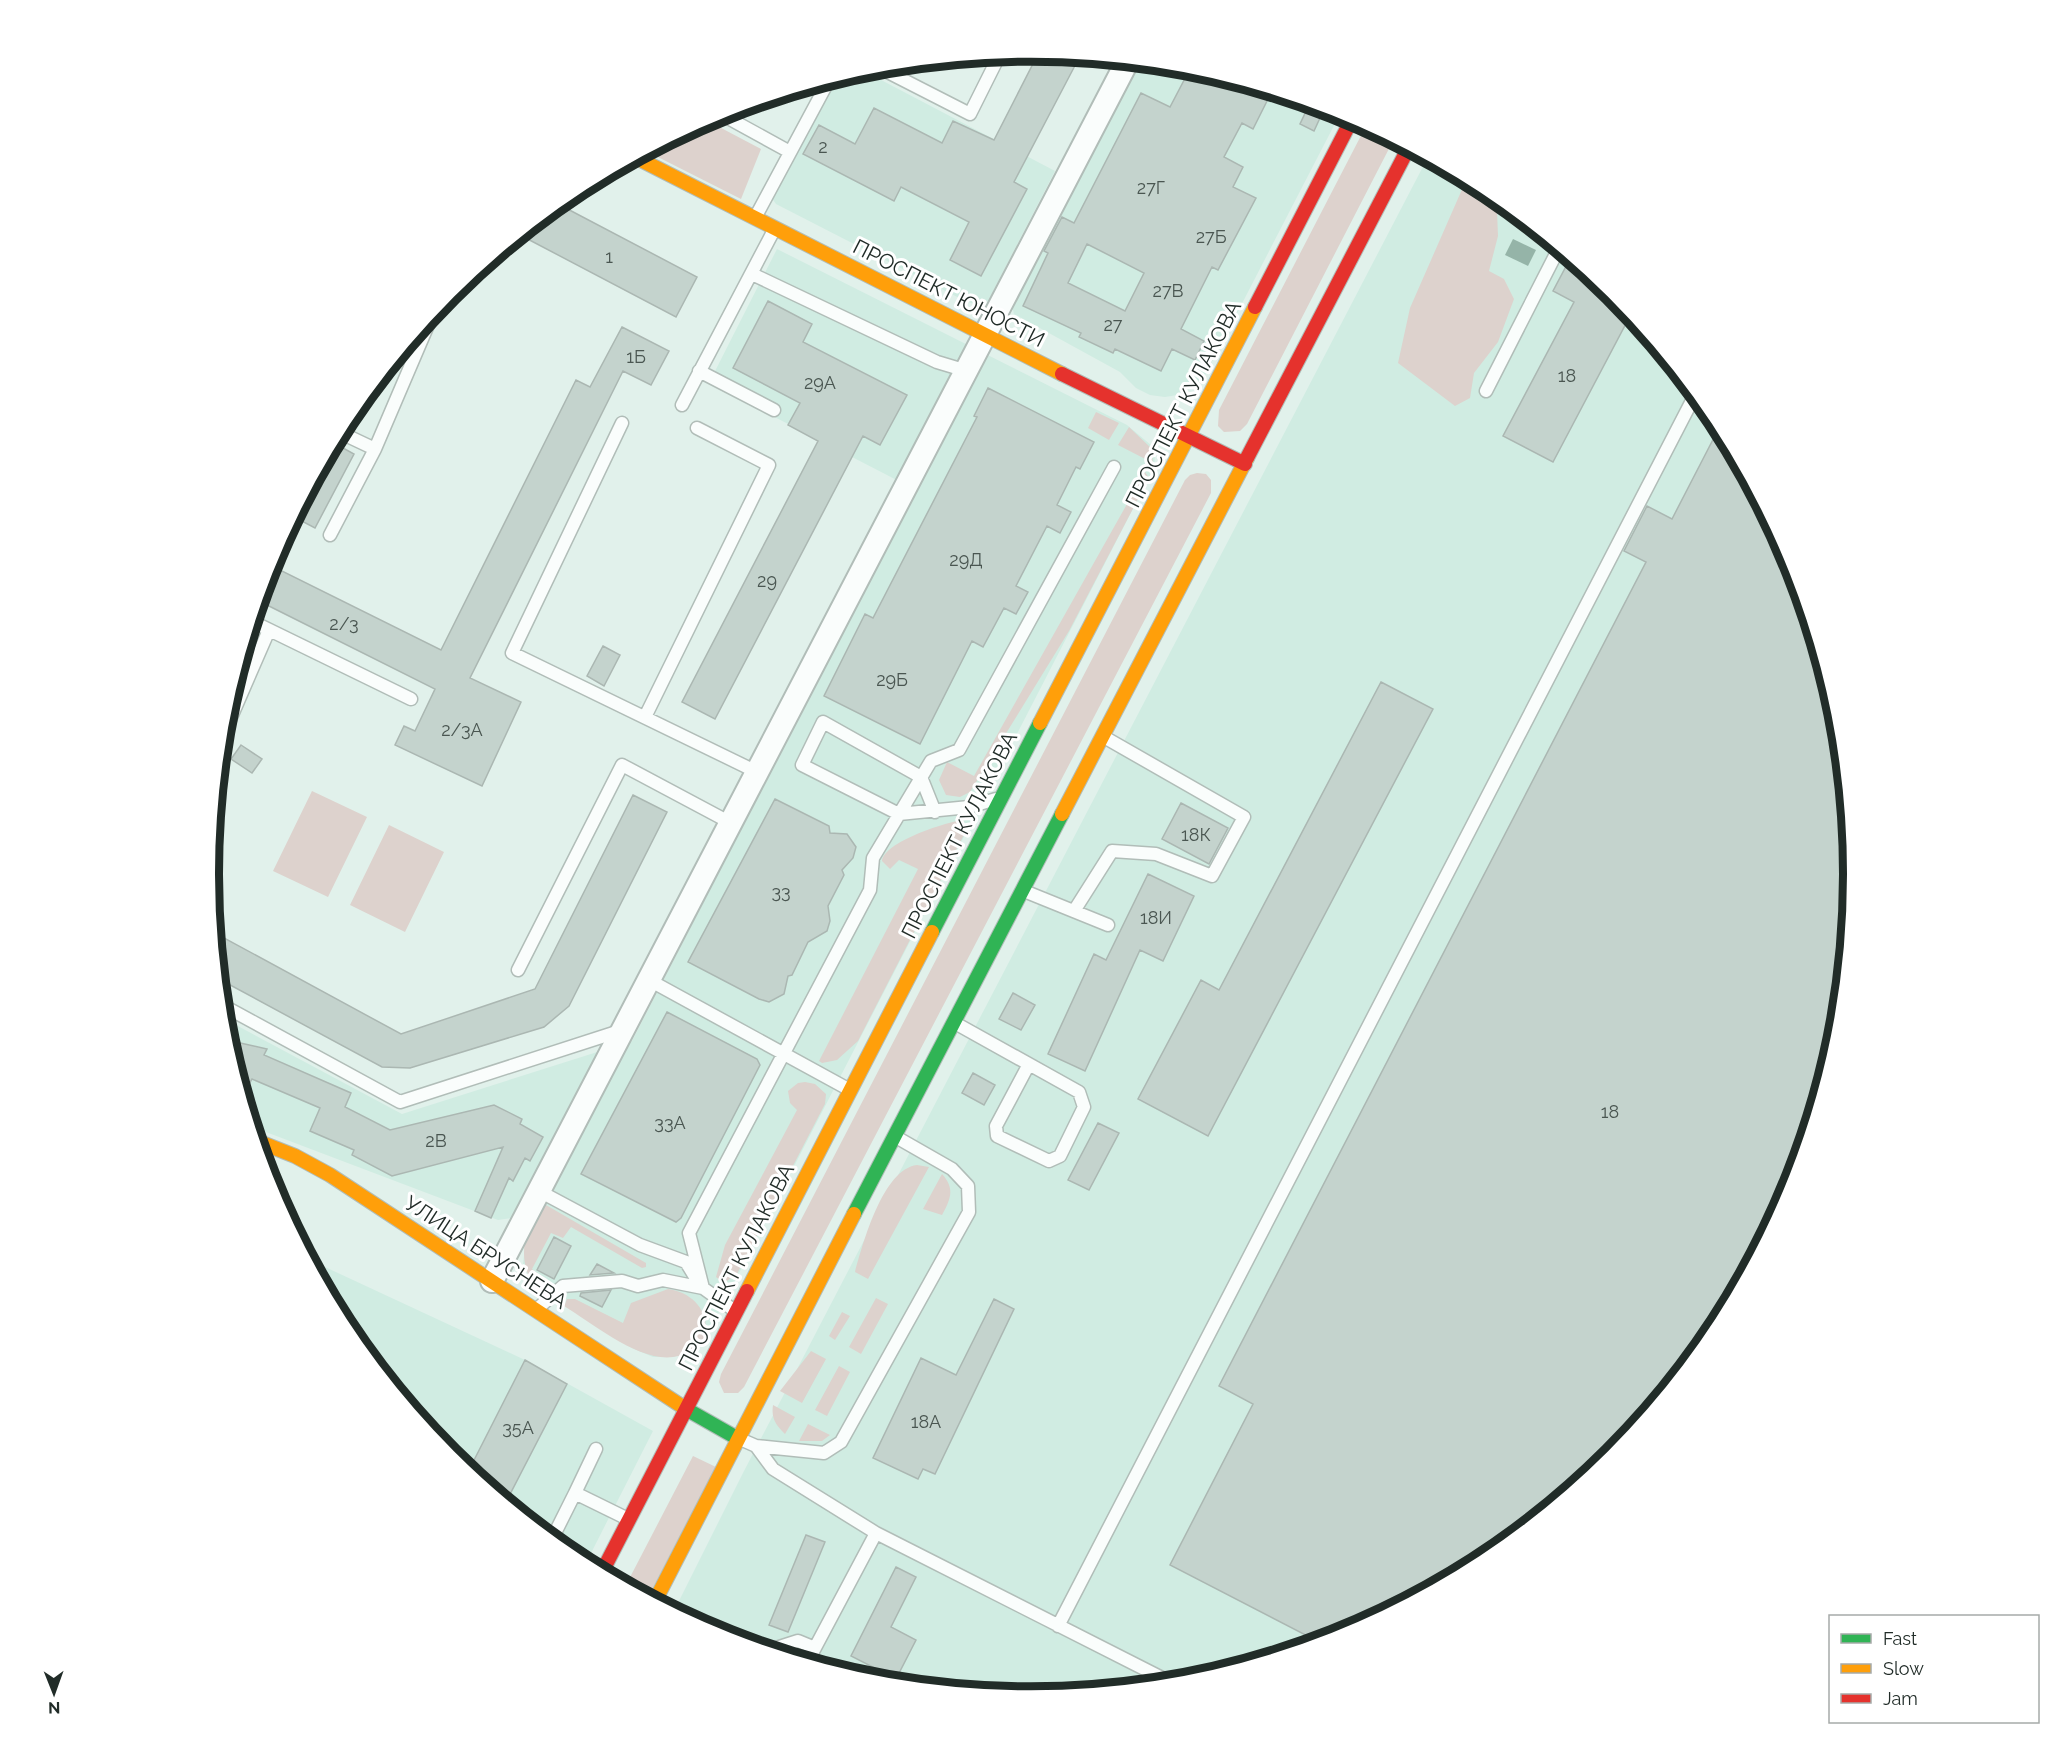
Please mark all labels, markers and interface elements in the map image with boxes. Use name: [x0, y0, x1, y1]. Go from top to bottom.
house number: 2: [818, 136, 828, 157]
house number: 27Г: [1137, 177, 1165, 198]
house number: 27Б: [1196, 226, 1227, 247]
street label: ПРОСПЕКТ ЮНОСТИ: [849, 234, 1049, 352]
house number: 1: [605, 246, 613, 267]
house number: 27В: [1153, 280, 1184, 301]
street label: ПРОСПЕКТ КУЛАКОВА: [1120, 296, 1246, 512]
house number: 27: [1103, 314, 1123, 335]
house number: 1Б: [626, 346, 646, 367]
house number: 18: [1558, 365, 1576, 386]
house number: 29А: [804, 372, 836, 393]
house number: 29Д: [949, 549, 983, 570]
house number: 29: [757, 570, 777, 591]
house number: 2/3: [329, 613, 359, 634]
house number: 29Б: [876, 669, 908, 690]
house number: 2/3А: [441, 719, 483, 740]
street label: ПРОСПЕКТ КУЛАКОВА: [896, 727, 1022, 943]
house number: 18К: [1181, 824, 1211, 845]
house number: 33: [771, 881, 791, 902]
house number: 18И: [1140, 907, 1172, 928]
house number: 18: [1601, 1101, 1619, 1122]
house number: 33А: [654, 1112, 686, 1133]
house number: 2В: [425, 1130, 447, 1151]
street label: ПРОСПЕКТ КУЛАКОВА: [673, 1159, 799, 1375]
street label: УЛИЦА БРУСНЕВА: [400, 1190, 572, 1314]
house number: 18А: [911, 1411, 941, 1432]
house number: 35А: [502, 1417, 534, 1438]
legend: [1829, 1615, 2039, 1723]
text: Fast: [1883, 1628, 1917, 1649]
text: Slow: [1883, 1658, 1924, 1679]
north arrow: [24, 1663, 84, 1723]
text: Jam: [1883, 1688, 1918, 1709]
text: N: [48, 1698, 61, 1717]

